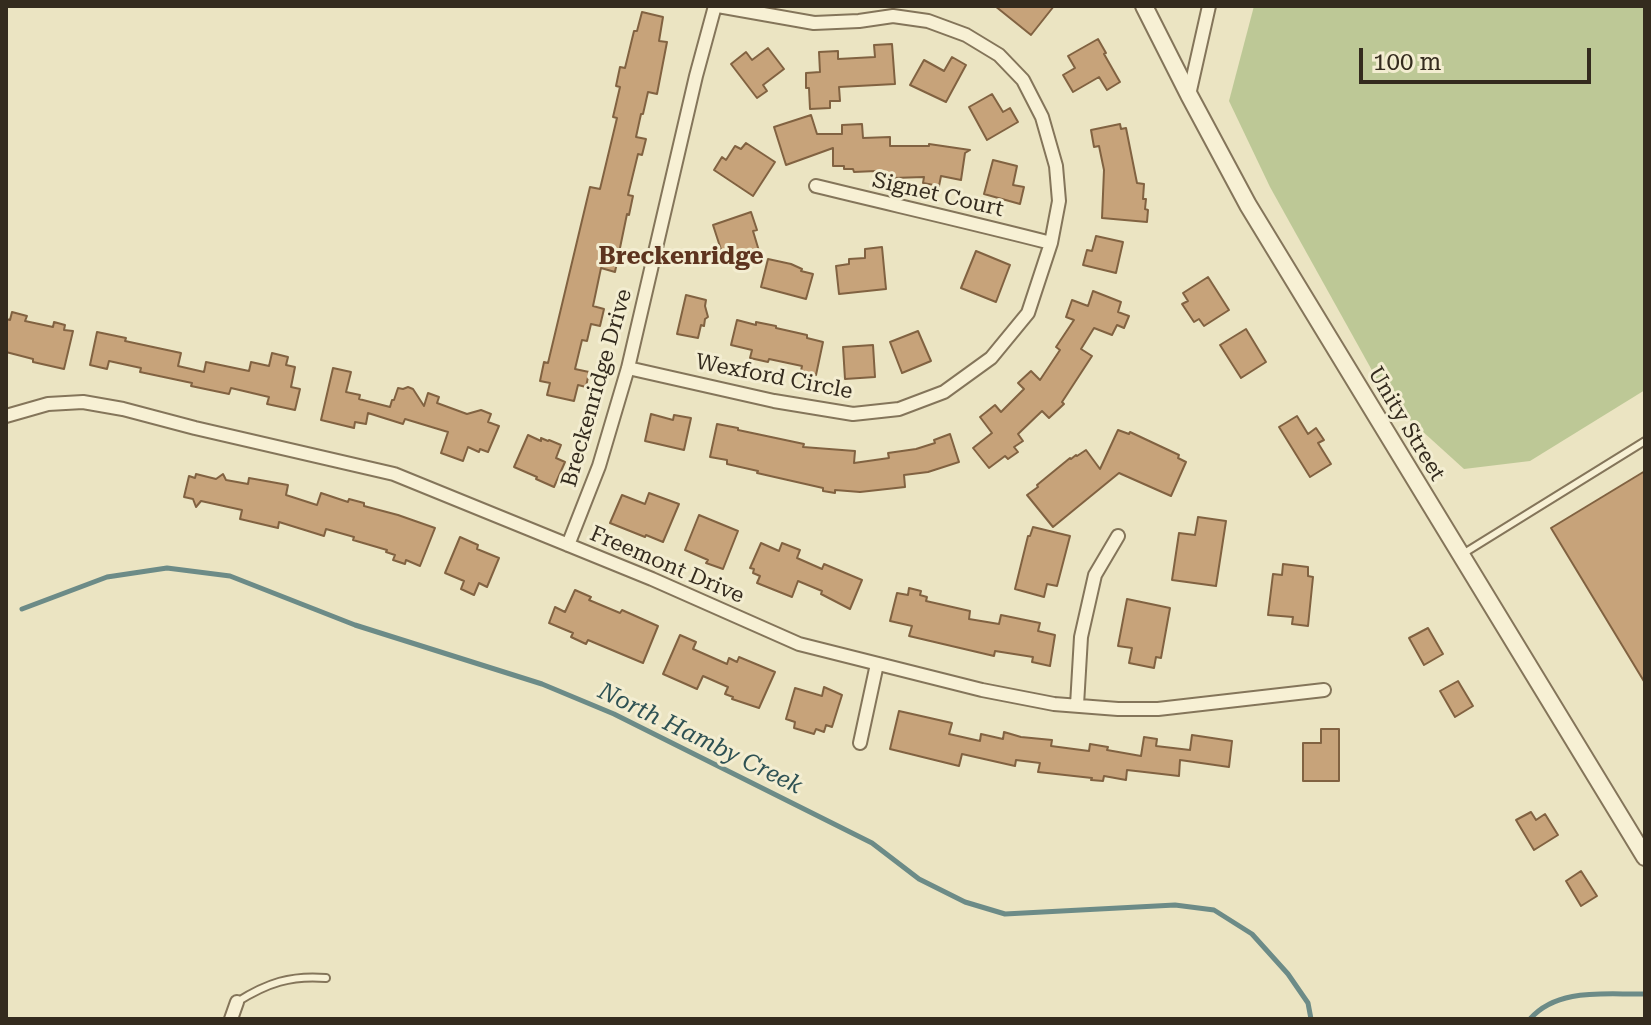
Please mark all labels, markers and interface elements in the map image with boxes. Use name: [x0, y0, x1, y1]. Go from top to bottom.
scale bar: [1363, 32, 1595, 82]
text: 100 m: [1373, 48, 1441, 76]
street label: Signet Court: [870, 167, 1006, 223]
district label: Breckenridge: [598, 243, 764, 271]
street label: Breckenridge Drive: [556, 286, 638, 490]
street label: Wexford Circle: [693, 349, 855, 405]
street label: Unity Street: [1362, 362, 1450, 486]
street label: Freemont Drive: [586, 521, 748, 609]
water label: North Hamby Creek: [593, 677, 807, 801]

